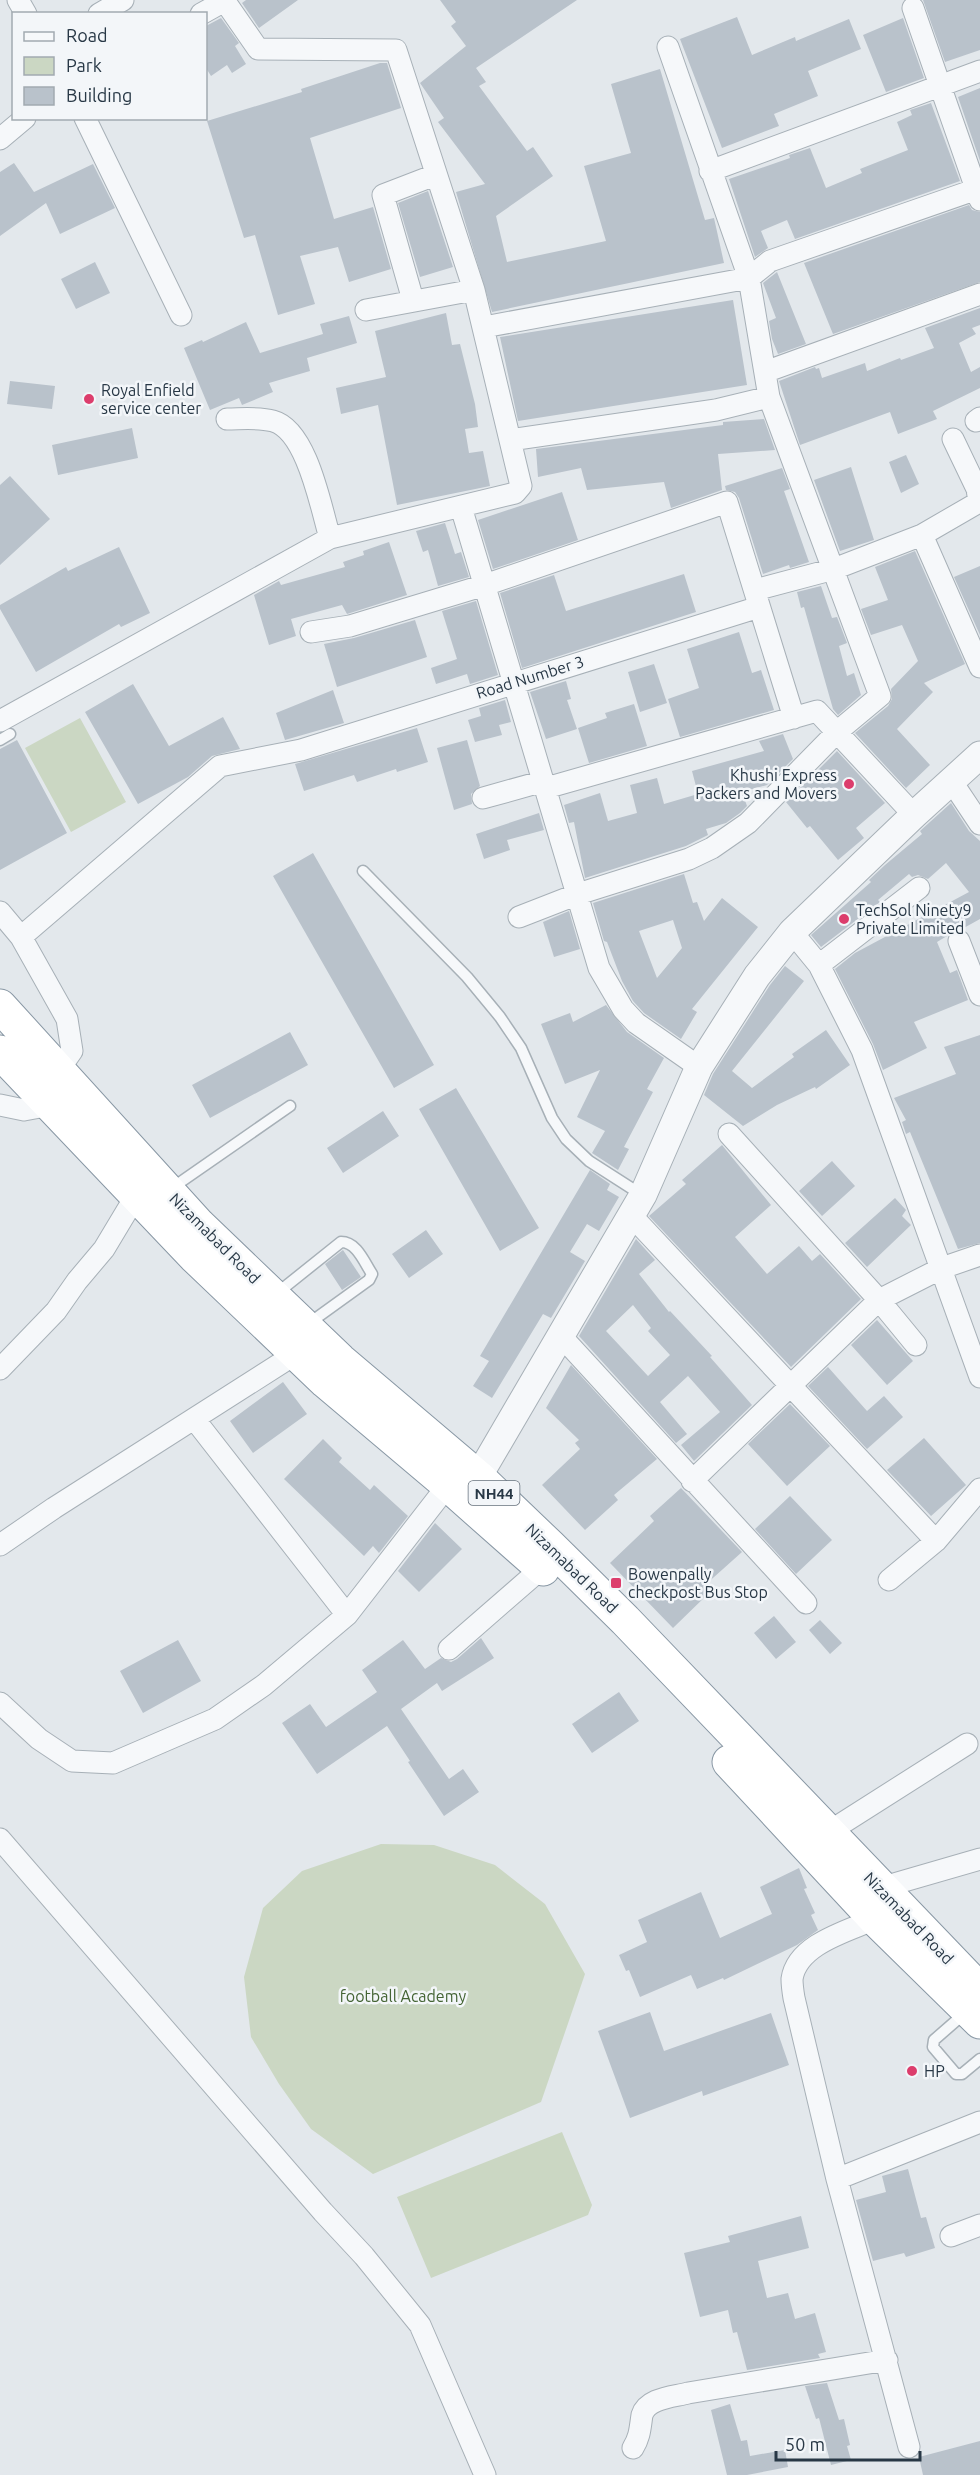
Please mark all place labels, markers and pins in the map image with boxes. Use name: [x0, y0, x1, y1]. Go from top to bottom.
place label: Royal Enfield service center: [101, 381, 201, 417]
marker: Royal Enfield service center: [82, 392, 96, 406]
place label: Khushi Express Packers and Movers: [695, 766, 837, 802]
marker: Khushi Express Packers and Movers: [842, 777, 856, 791]
place label: TechSol Ninety9 Private Limited: [856, 901, 971, 937]
marker: TechSol Ninety9 Private Limited: [837, 912, 851, 926]
place label: Bowenpally checkpost Bus Stop: [628, 1565, 768, 1601]
marker: Bowenpally checkpost Bus Stop: [609, 1576, 623, 1590]
place label: HP: [924, 2062, 945, 2080]
marker: HP: [905, 2064, 919, 2078]

